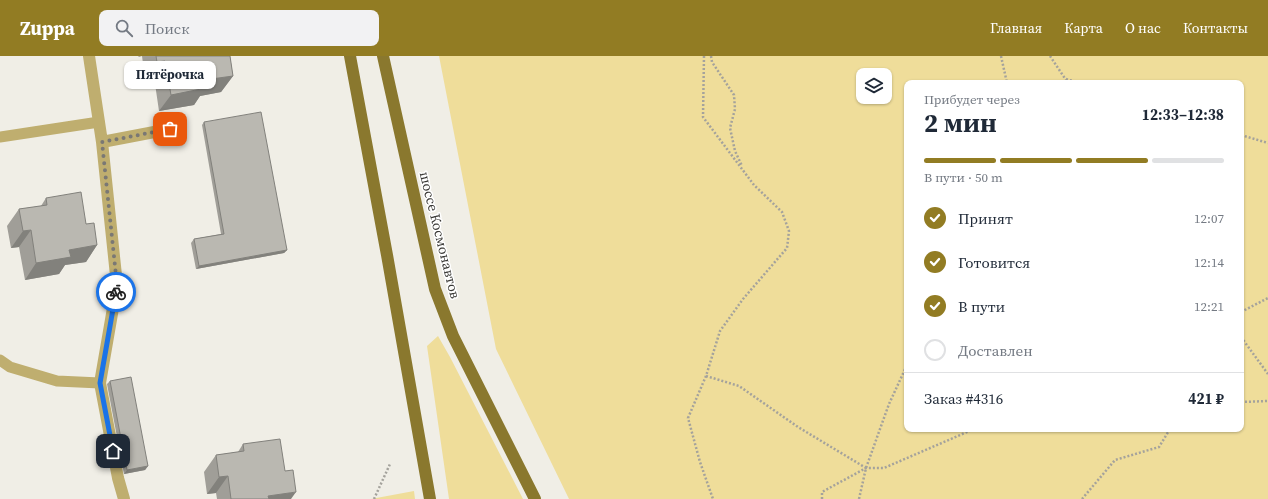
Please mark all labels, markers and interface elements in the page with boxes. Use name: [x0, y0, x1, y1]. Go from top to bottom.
search box: [99, 10, 379, 46]
text: Zuppa: [20, 15, 75, 41]
icon: search: [113, 17, 135, 39]
text: Поиск: [145, 18, 189, 39]
text: Главная: [990, 18, 1042, 38]
text: Карта: [1064, 18, 1103, 38]
text: О нас: [1125, 18, 1161, 38]
text: Контакты: [1183, 18, 1248, 38]
callout: Пятёрочка: [124, 61, 216, 89]
text: Пятёрочка: [136, 66, 204, 83]
map controls: [856, 68, 892, 104]
button: layers: [856, 68, 892, 104]
text: Прибудет через: [924, 91, 1020, 108]
text: 12:33–12:38: [1142, 104, 1224, 125]
text: 2 мин: [924, 105, 997, 141]
pin: [153, 112, 187, 146]
icon: bag: [159, 118, 181, 140]
street label: шоссе Космонавтов: [415, 169, 465, 301]
text: В пути · 50 m: [924, 169, 1003, 186]
icon: check: [924, 207, 946, 229]
text: Принят: [958, 208, 1013, 229]
text: 12:07: [1194, 210, 1224, 227]
icon: check: [924, 251, 946, 273]
text: Готовится: [958, 252, 1030, 273]
text: 12:14: [1194, 254, 1224, 271]
courier: [96, 272, 136, 312]
icon: bike: [105, 281, 127, 303]
icon: check: [924, 295, 946, 317]
text: В пути: [958, 296, 1005, 317]
text: 12:21: [1194, 298, 1224, 315]
text: Доставлен: [958, 340, 1033, 361]
text: Заказ #4316: [924, 388, 1003, 409]
text: 421 ₽: [1188, 388, 1224, 409]
pin: [96, 434, 130, 468]
icon: home: [102, 440, 124, 462]

